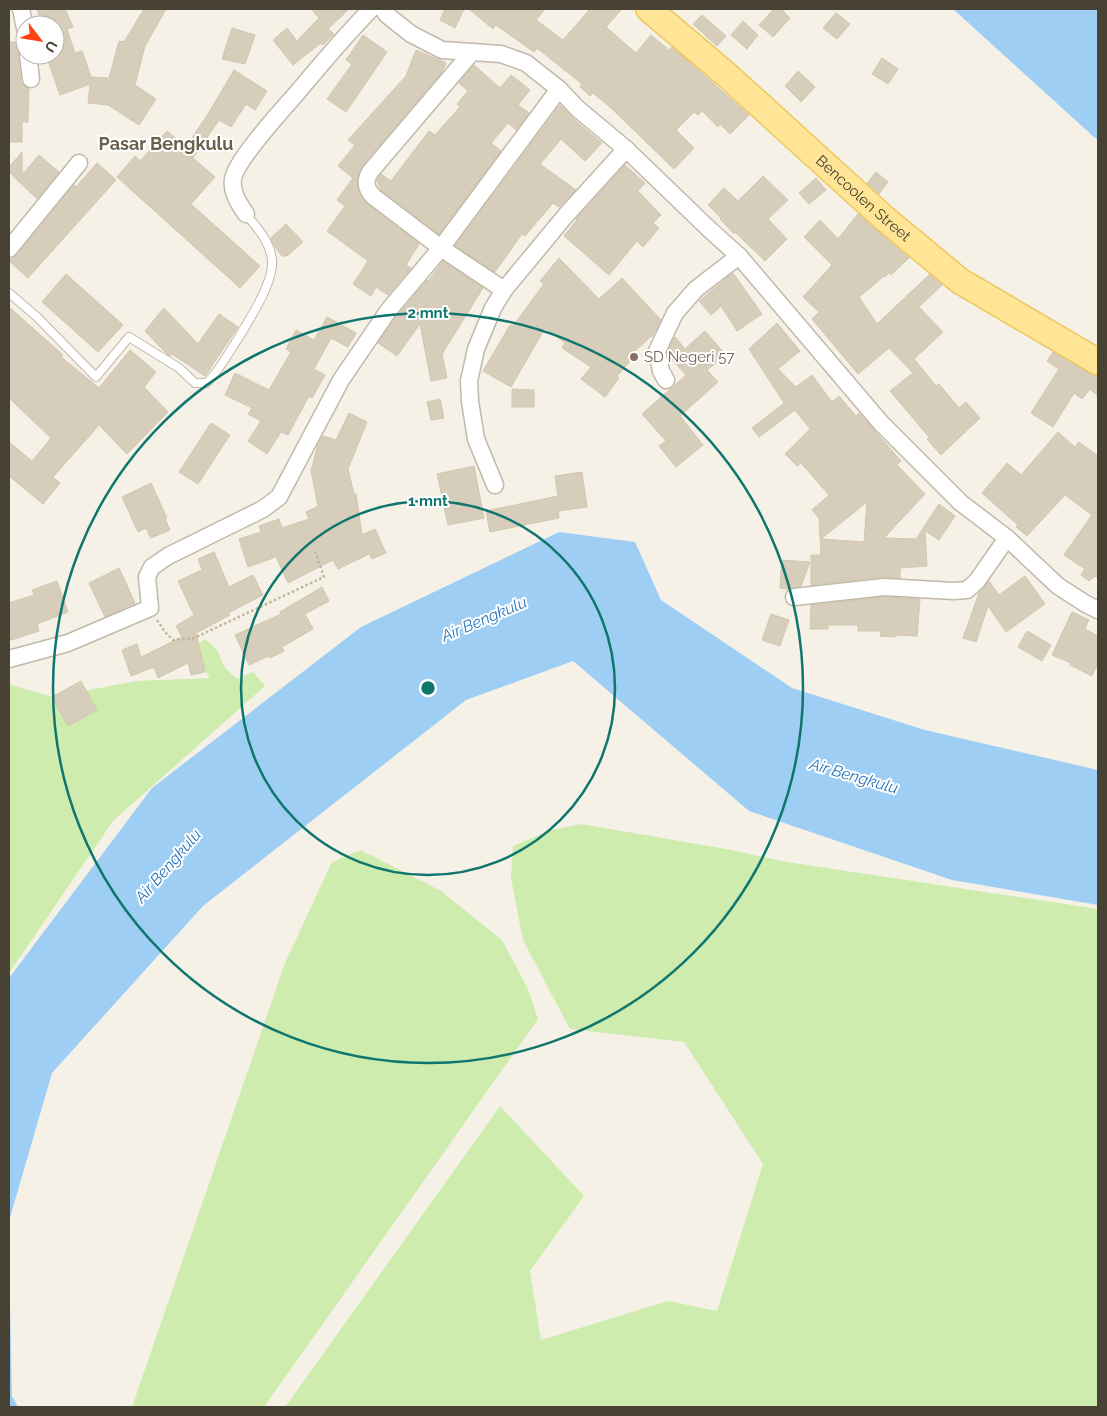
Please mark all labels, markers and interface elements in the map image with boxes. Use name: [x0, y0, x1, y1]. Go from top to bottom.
north arrow: [15, 15, 65, 65]
text: U: [42, 38, 61, 55]
district label: Pasar Bengkulu: [99, 133, 233, 154]
street label: Bencoolen Street: [812, 152, 914, 245]
text: 2 mnt: [408, 304, 449, 322]
place label: SD Negeri 57: [644, 348, 735, 366]
marker: SD Negeri 57: [628, 351, 640, 363]
text: 1 mnt: [408, 492, 448, 510]
water label: Air Bengkulu: [437, 592, 530, 646]
centre of rings: [419, 679, 437, 697]
water label: Air Bengkulu: [807, 754, 900, 798]
water label: Air Bengkulu: [130, 825, 205, 907]

